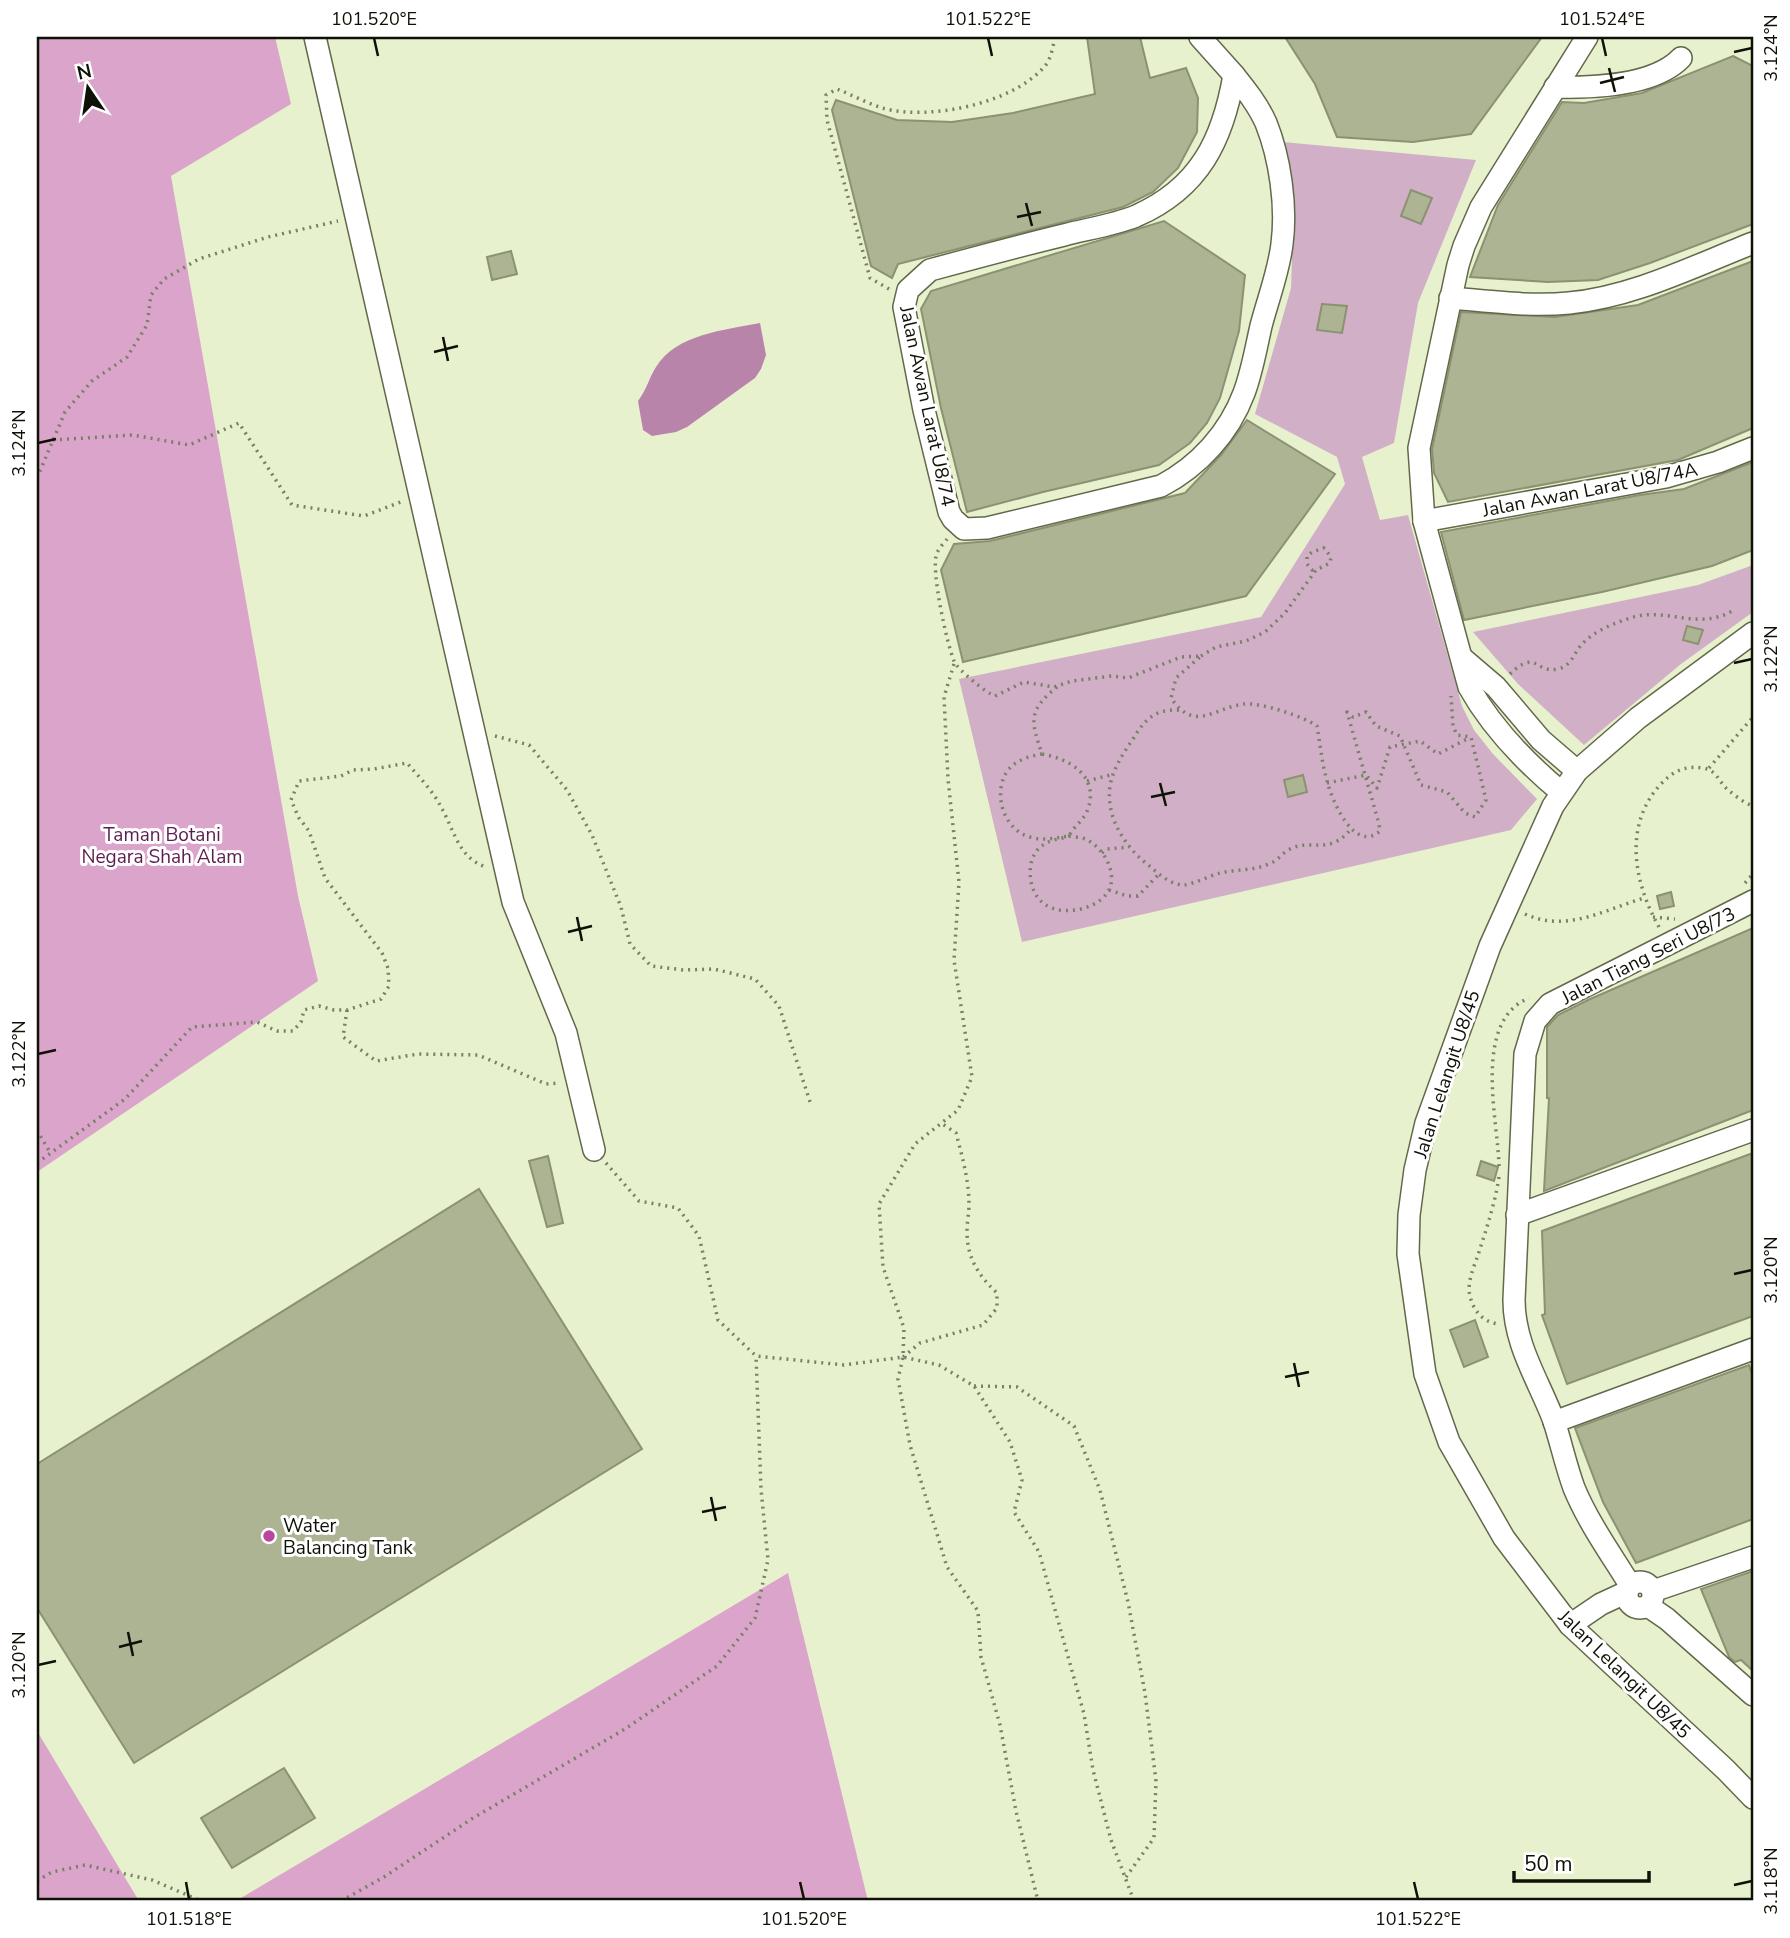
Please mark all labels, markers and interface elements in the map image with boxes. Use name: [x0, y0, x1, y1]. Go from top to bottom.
text: 101.520°E: [331, 7, 417, 31]
text: 101.522°E: [945, 7, 1031, 31]
text: 101.524°E: [1559, 7, 1645, 31]
text: 3.124°N: [1759, 14, 1783, 82]
north arrow: [52, 52, 122, 122]
text: N: [75, 58, 94, 87]
street label: Jalan Awan Larat U8/74: [893, 302, 961, 509]
text: 3.124°N: [7, 409, 31, 477]
street label: Jalan Awan Larat U8/74A: [1480, 456, 1700, 524]
text: 3.122°N: [1759, 625, 1783, 693]
park label: Taman Botani Negara Shah Alam: [81, 822, 243, 870]
street label: Jalan Tiang Seri U8/73: [1556, 901, 1740, 1011]
street label: Jalan Lelangit U8/45: [1407, 987, 1486, 1162]
text: 3.122°N: [7, 1020, 31, 1088]
text: 3.120°N: [1759, 1236, 1783, 1304]
place label: Water Balancing Tank: [283, 1513, 413, 1561]
marker: Water Balancing Tank: [261, 1528, 277, 1544]
street label: Jalan Lelangit U8/45: [1552, 1604, 1696, 1745]
text: 3.120°N: [7, 1631, 31, 1699]
scale bar: [1514, 1840, 1648, 1884]
text: 3.118°N: [1759, 1847, 1783, 1915]
text: 50 m: [1524, 1850, 1573, 1878]
text: 101.518°E: [146, 1907, 232, 1931]
text: 101.520°E: [761, 1907, 847, 1931]
text: 101.522°E: [1375, 1907, 1461, 1931]

